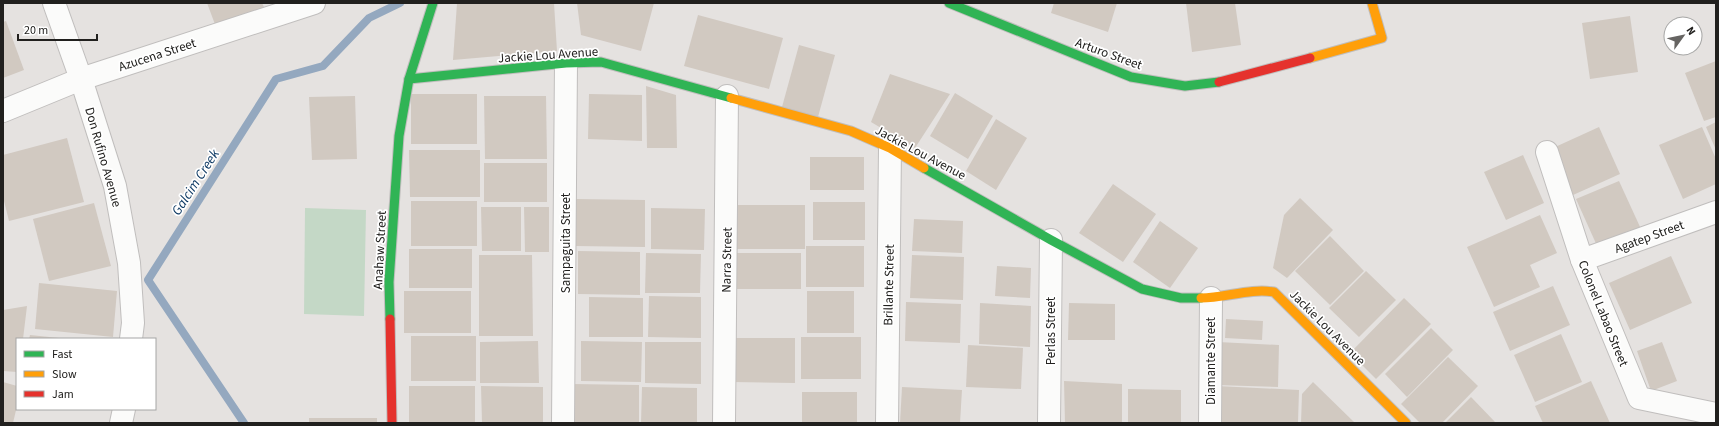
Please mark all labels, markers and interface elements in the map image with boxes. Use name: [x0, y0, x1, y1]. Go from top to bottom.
scale bar: [18, 16, 97, 42]
north arrow: [1663, 16, 1703, 56]
text: 20 m: [24, 22, 48, 39]
text: N: [1683, 24, 1699, 38]
street label: Azucena Street: [116, 34, 199, 76]
street label: Arturo Street: [1073, 34, 1145, 75]
street label: Jackie Lou Avenue: [497, 43, 599, 67]
street label: Don Rufino Avenue: [80, 105, 126, 209]
street label: Jackie Lou Avenue: [872, 121, 969, 184]
water label: Galcim Creek: [167, 145, 225, 219]
street label: Sampaguita Street: [557, 192, 575, 293]
street label: Anahaw Street: [369, 210, 391, 290]
street label: Agatep Street: [1612, 216, 1687, 258]
street label: Narra Street: [717, 227, 737, 293]
street label: Brillante Street: [879, 244, 899, 326]
street label: Colonel Labao Street: [1574, 258, 1633, 370]
street label: Jackie Lou Avenue: [1285, 286, 1369, 370]
street label: Perlas Street: [1042, 296, 1060, 365]
street label: Diamante Street: [1202, 316, 1220, 405]
legend: [16, 338, 156, 410]
text: Fast: [52, 346, 72, 363]
text: Slow: [52, 366, 77, 383]
text: Jam: [52, 386, 74, 403]

